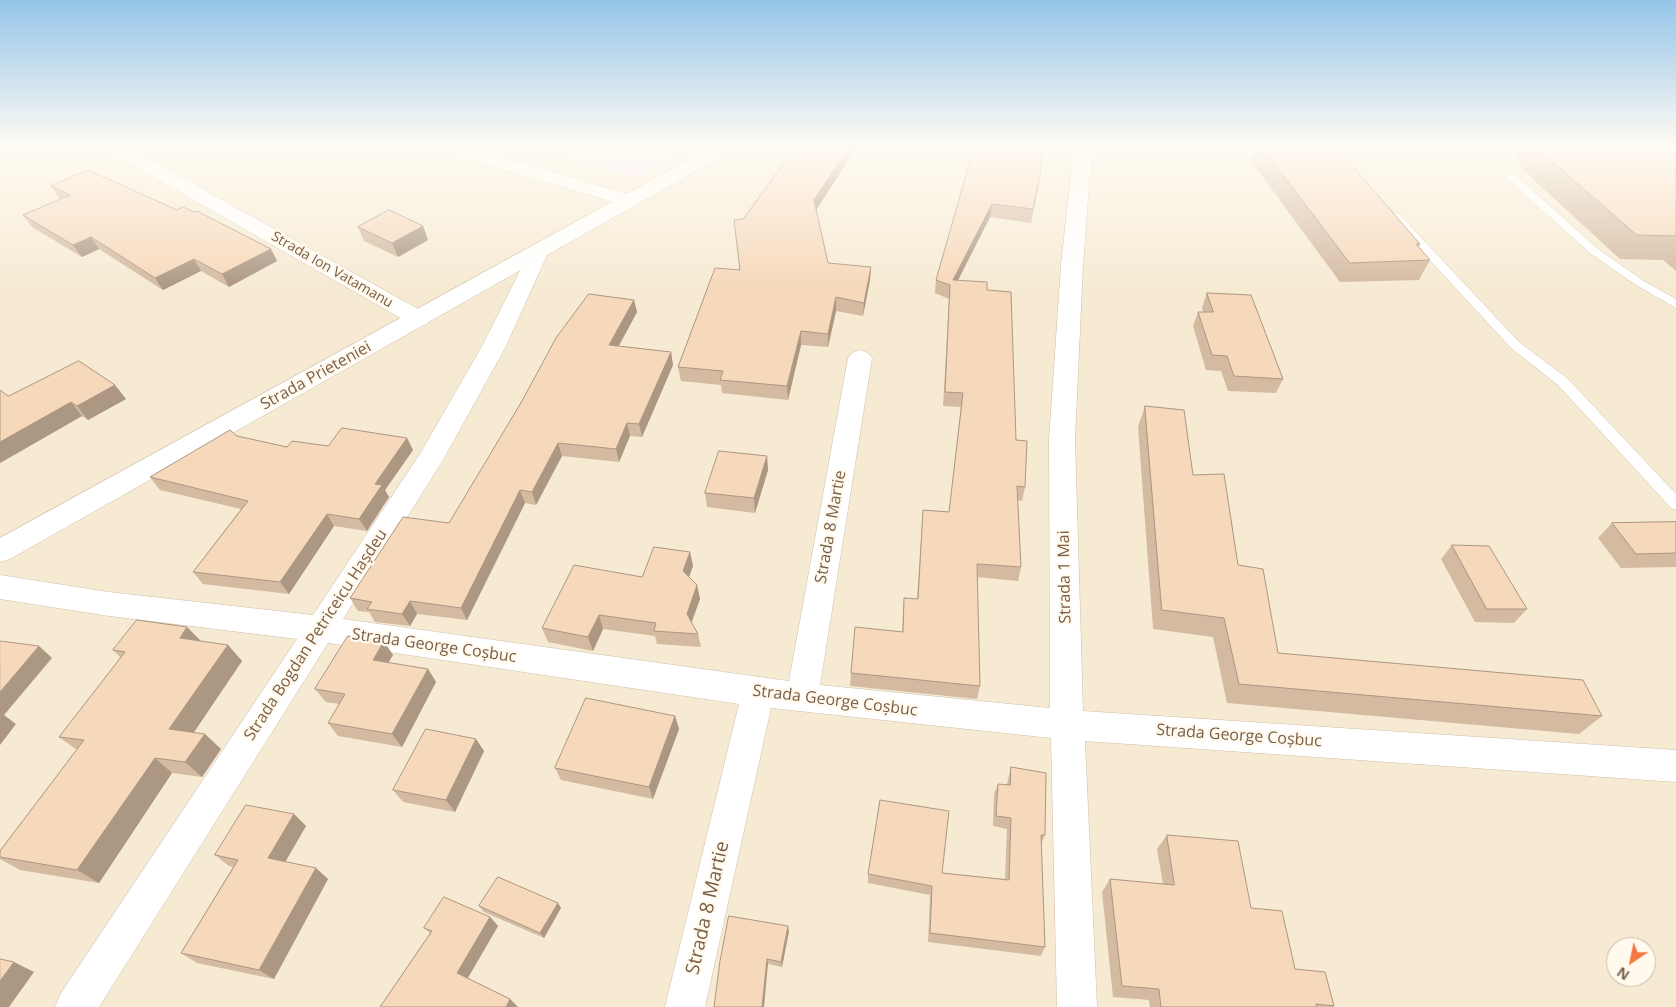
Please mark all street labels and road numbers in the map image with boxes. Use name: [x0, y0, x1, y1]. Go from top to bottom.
street label: Strada Ion Vatamanu: [268, 228, 396, 312]
street label: Strada Prieteniei: [257, 338, 375, 414]
street label: Strada 8 Martie: [812, 469, 850, 585]
street label: Strada Bogdan Petriceicu Hașdeu: [240, 526, 392, 744]
street label: Strada 1 Mai: [1055, 530, 1075, 624]
street label: Strada George Coșbuc: [350, 625, 518, 667]
street label: Strada George Coșbuc: [751, 681, 919, 721]
street label: Strada George Coșbuc: [1156, 721, 1322, 751]
street label: Strada 8 Martie: [682, 839, 734, 977]

